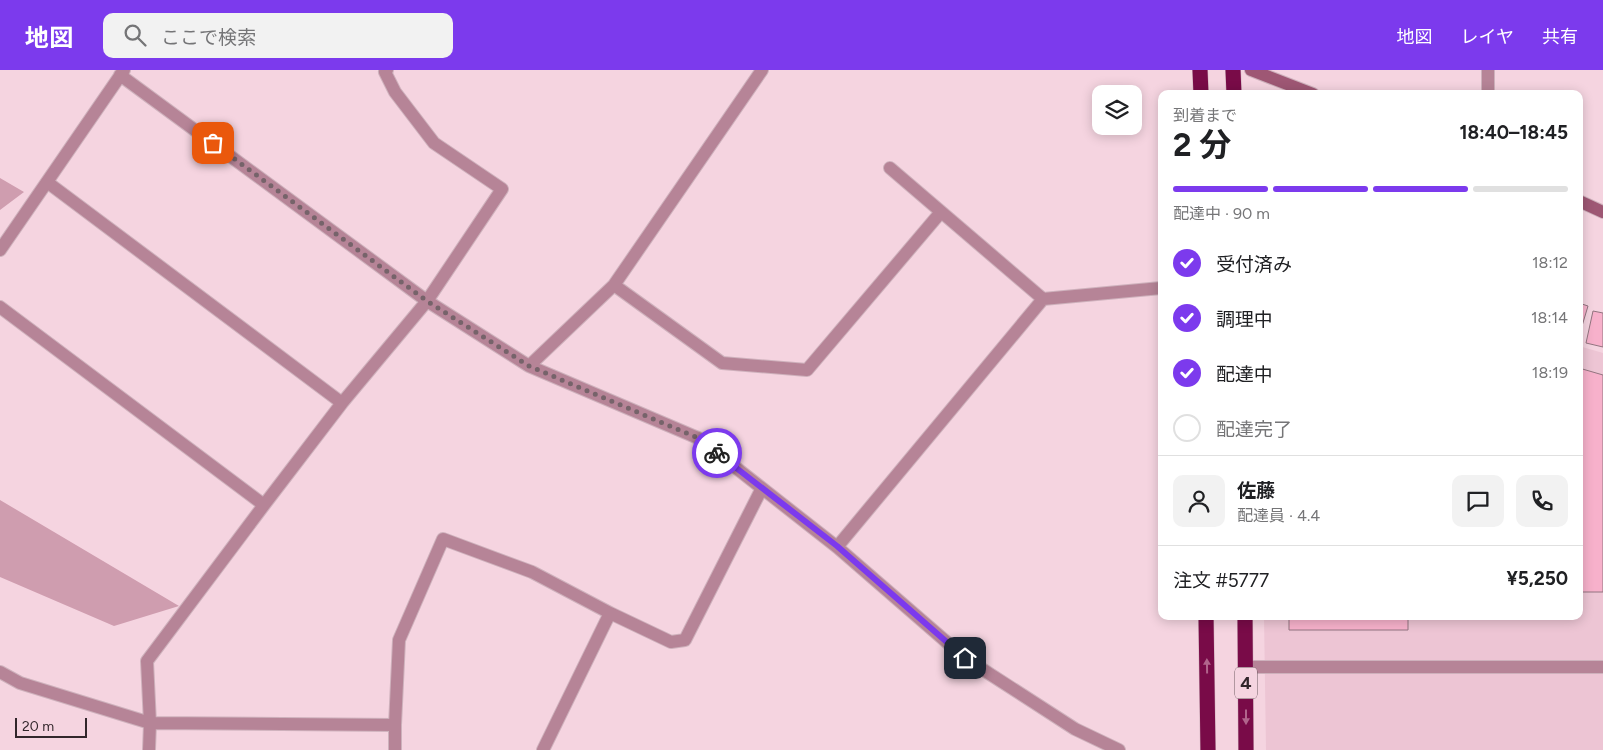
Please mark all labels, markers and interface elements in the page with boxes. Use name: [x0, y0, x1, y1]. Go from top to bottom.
search box: [103, 13, 453, 58]
icon: search: [121, 21, 149, 49]
text: 地図: [25, 23, 73, 52]
text: ここで検索: [161, 26, 256, 49]
text: 地図: [1397, 26, 1433, 48]
text: レイヤ: [1461, 26, 1514, 48]
text: 共有: [1542, 26, 1578, 48]
map controls: [1092, 85, 1142, 135]
button: layers: [1092, 85, 1142, 135]
text: 到着まで: [1173, 106, 1237, 125]
text: 18:40–18:45: [1459, 121, 1568, 144]
pin: [192, 122, 234, 164]
text: 2 分: [1173, 126, 1231, 164]
icon: bag: [199, 129, 227, 157]
text: 配達中 · 90 m: [1173, 204, 1270, 223]
icon: check: [1173, 249, 1201, 277]
text: 受付済み: [1216, 253, 1292, 276]
text: 18:12: [1532, 253, 1568, 272]
icon: check: [1173, 304, 1201, 332]
text: 調理中: [1216, 308, 1273, 331]
text: 18:14: [1531, 308, 1568, 327]
icon: check: [1173, 359, 1201, 387]
text: 配達中: [1216, 363, 1273, 386]
text: 18:19: [1532, 363, 1568, 382]
text: 配達完了: [1216, 418, 1292, 441]
courier: [692, 428, 742, 478]
icon: bike: [703, 439, 731, 467]
button: person: [1173, 475, 1225, 527]
button: chat: [1452, 475, 1504, 527]
button: phone: [1516, 475, 1568, 527]
text: 佐藤: [1237, 479, 1275, 502]
text: 配達員 · 4.4: [1237, 506, 1320, 525]
text: ¥5,250: [1506, 567, 1568, 590]
text: 注文 #5777: [1173, 569, 1269, 592]
pin: [944, 637, 986, 679]
icon: home: [951, 644, 979, 672]
one-way arrow: [1203, 658, 1211, 674]
road number: 4: [1235, 668, 1257, 698]
one-way arrow: [1242, 710, 1250, 726]
scale bar: [15, 715, 88, 738]
text: 20 m: [22, 718, 54, 735]

